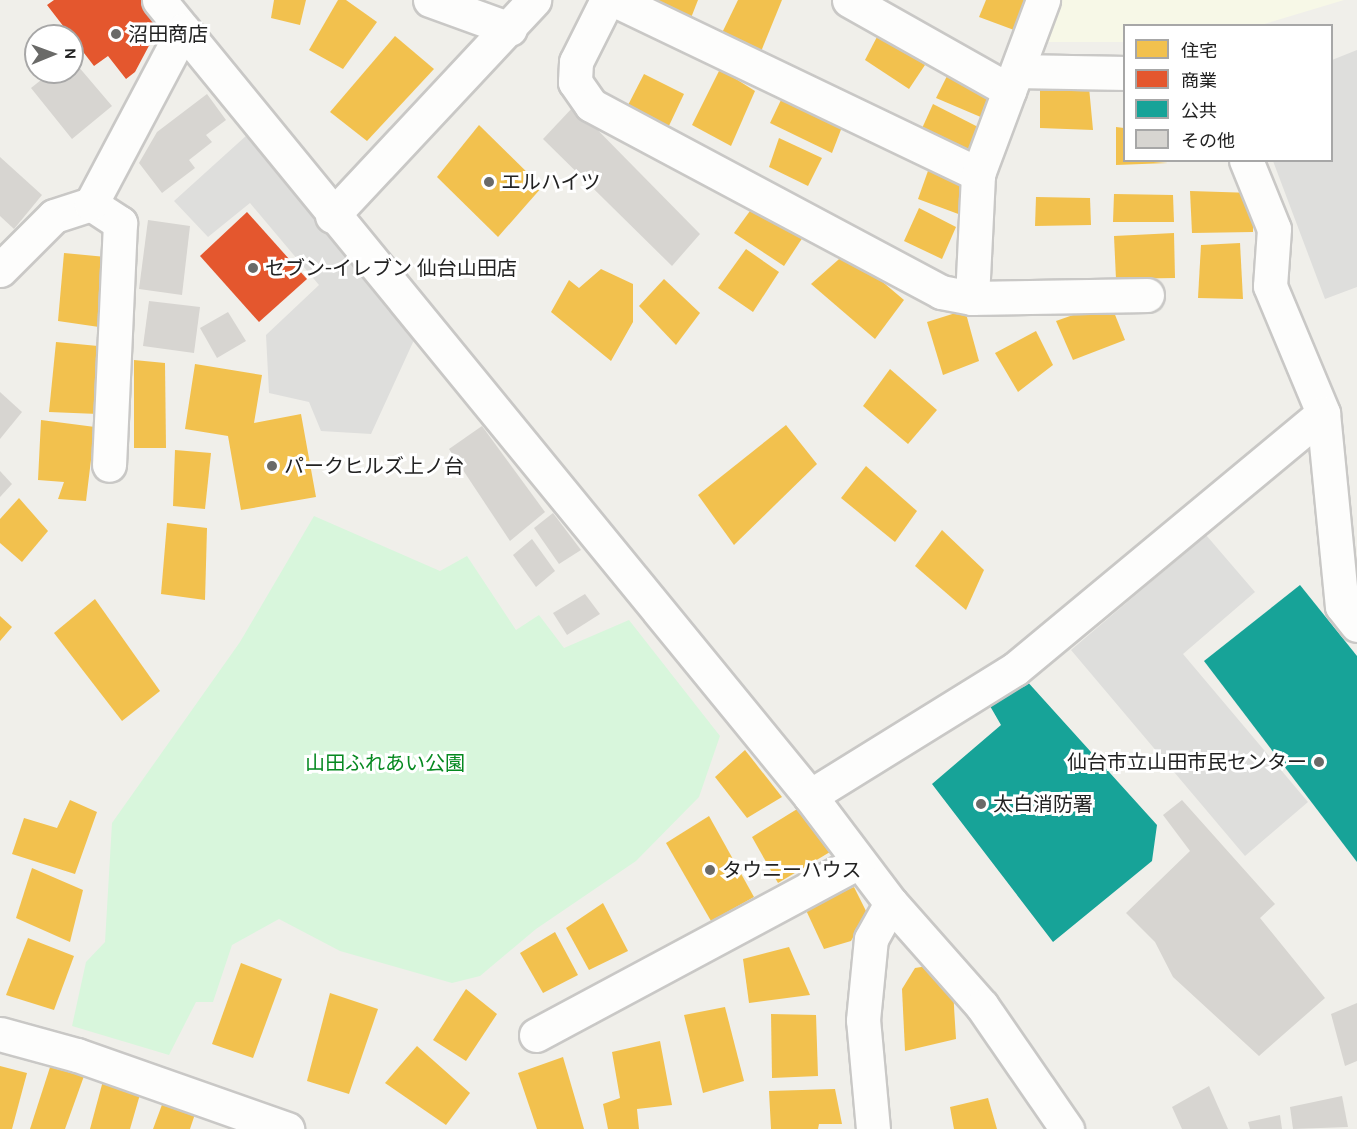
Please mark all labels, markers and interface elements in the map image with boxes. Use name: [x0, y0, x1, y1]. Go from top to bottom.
place label: 沼田商店: [128, 22, 208, 46]
north arrow: [24, 24, 84, 84]
legend: [1123, 24, 1333, 162]
marker: 沼田商店: [109, 27, 123, 41]
text: 住宅: [1181, 40, 1217, 62]
text: N: [61, 48, 80, 60]
text: 商業: [1181, 70, 1217, 92]
text: 公共: [1181, 100, 1217, 122]
text: その他: [1181, 130, 1235, 152]
place label: エルハイツ: [501, 170, 601, 194]
marker: エルハイツ: [482, 175, 496, 189]
place label: セブン-イレブン 仙台山田店: [265, 256, 517, 280]
marker: セブン-イレブン 仙台山田店: [246, 261, 260, 275]
place label: パークヒルズ上ノ台: [284, 454, 464, 478]
marker: パークヒルズ上ノ台: [265, 459, 279, 473]
place label: 仙台市立山田市民センター: [1067, 750, 1307, 774]
park label: 山田ふれあい公園: [305, 751, 465, 775]
marker: 仙台市立山田市民センター: [1312, 755, 1326, 769]
place label: 太白消防署: [993, 792, 1093, 816]
marker: 太白消防署: [974, 797, 988, 811]
place label: タウニーハウス: [722, 858, 862, 882]
marker: タウニーハウス: [703, 863, 717, 877]

